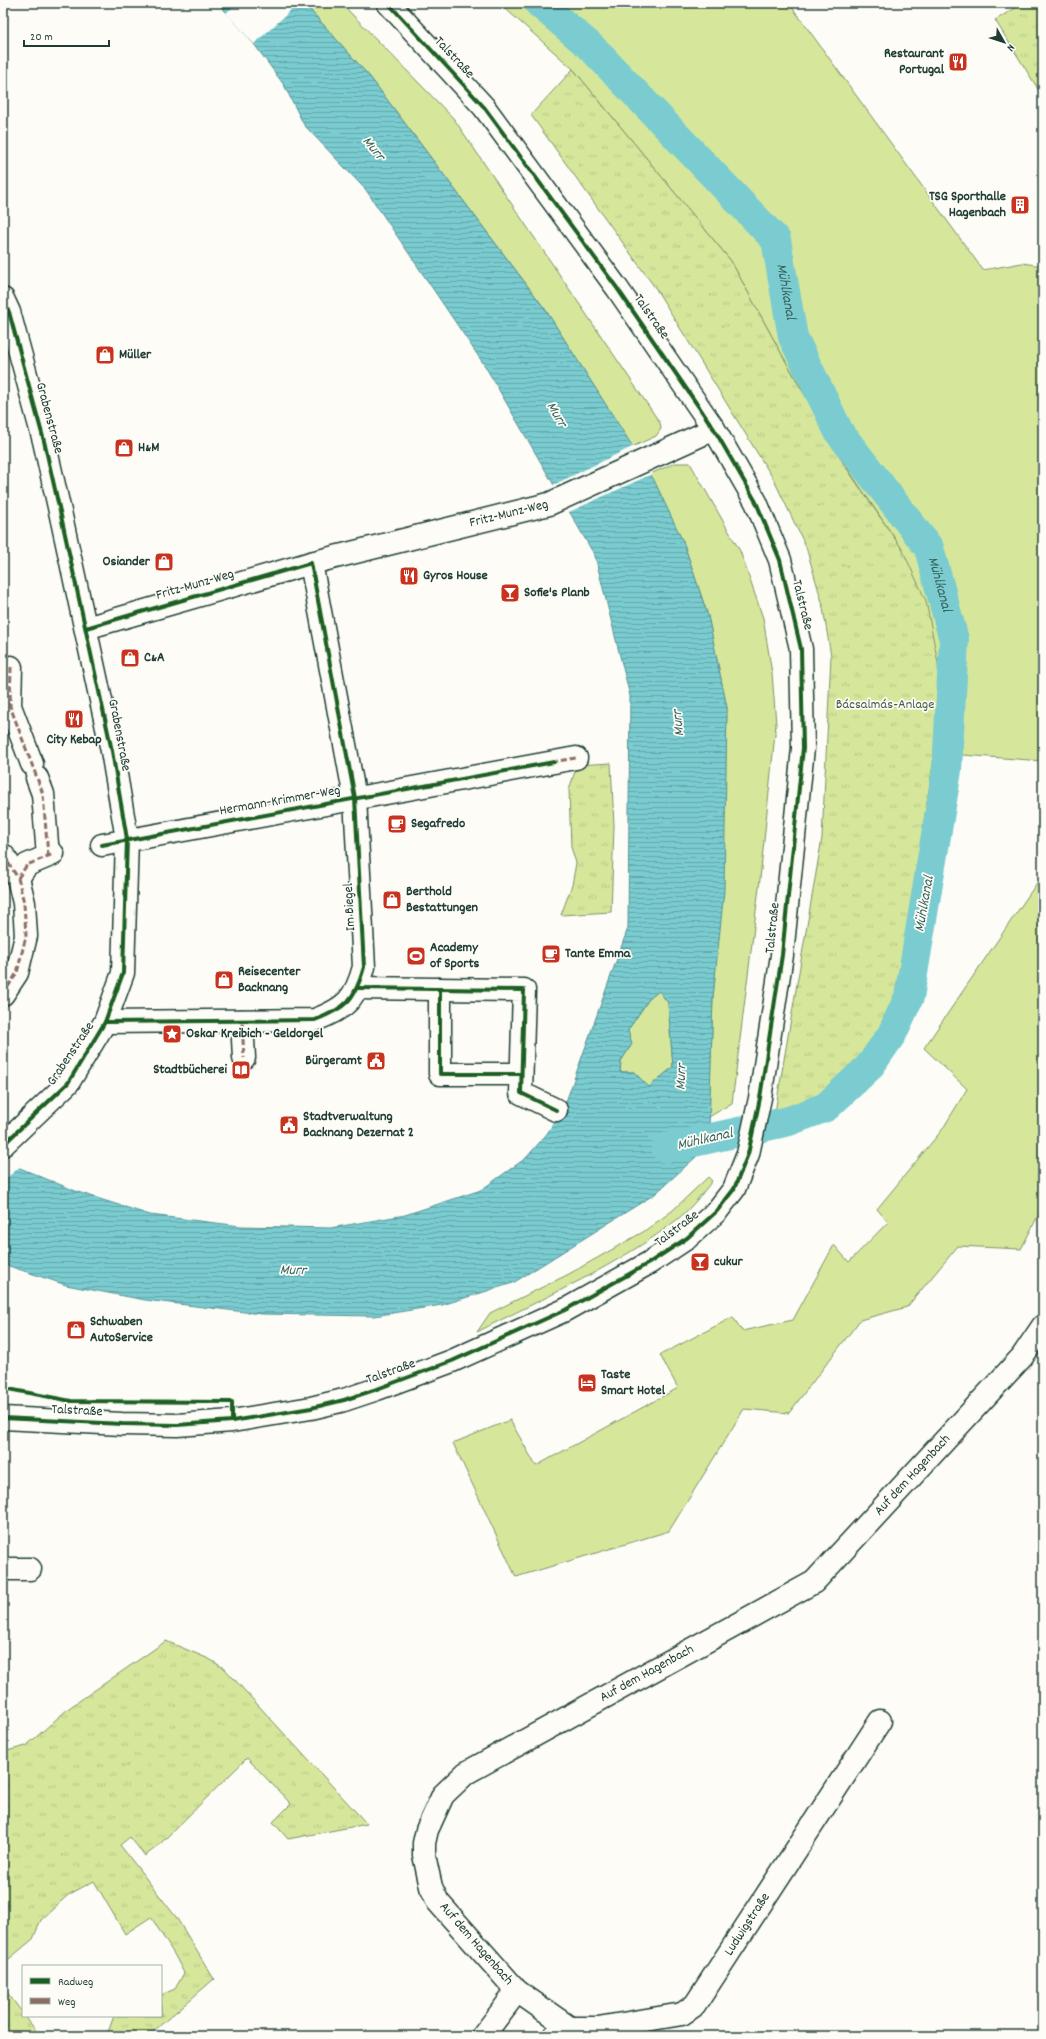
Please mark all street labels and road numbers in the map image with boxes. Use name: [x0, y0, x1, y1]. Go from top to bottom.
street label: Talstraße: [429, 32, 479, 84]
street label: Talstraße: [628, 290, 674, 344]
street label: Grabenstraße: [30, 380, 68, 456]
street label: Fritz-Munz-Weg: [467, 495, 550, 533]
street label: Fritz-Munz-Weg: [154, 564, 236, 606]
street label: Talstraße: [786, 578, 818, 632]
street label: Grabenstraße: [102, 697, 136, 773]
street label: Hermann-Krimmer-Weg: [218, 781, 342, 821]
street label: Im Biegel: [339, 882, 361, 932]
street label: Talstraße: [760, 902, 786, 954]
street label: Grabenstraße: [42, 1018, 100, 1090]
street label: Talstraße: [651, 1206, 703, 1252]
street label: Talstraße: [364, 1354, 418, 1390]
street label: Talstraße: [51, 1400, 103, 1422]
street label: Auf dem Hagenbach: [870, 1430, 956, 1520]
street label: Auf dem Hagenbach: [596, 1640, 698, 1708]
street label: Ludwigstraße: [720, 1889, 775, 1960]
street label: Auf dem Hagenbach: [434, 1898, 518, 1990]

